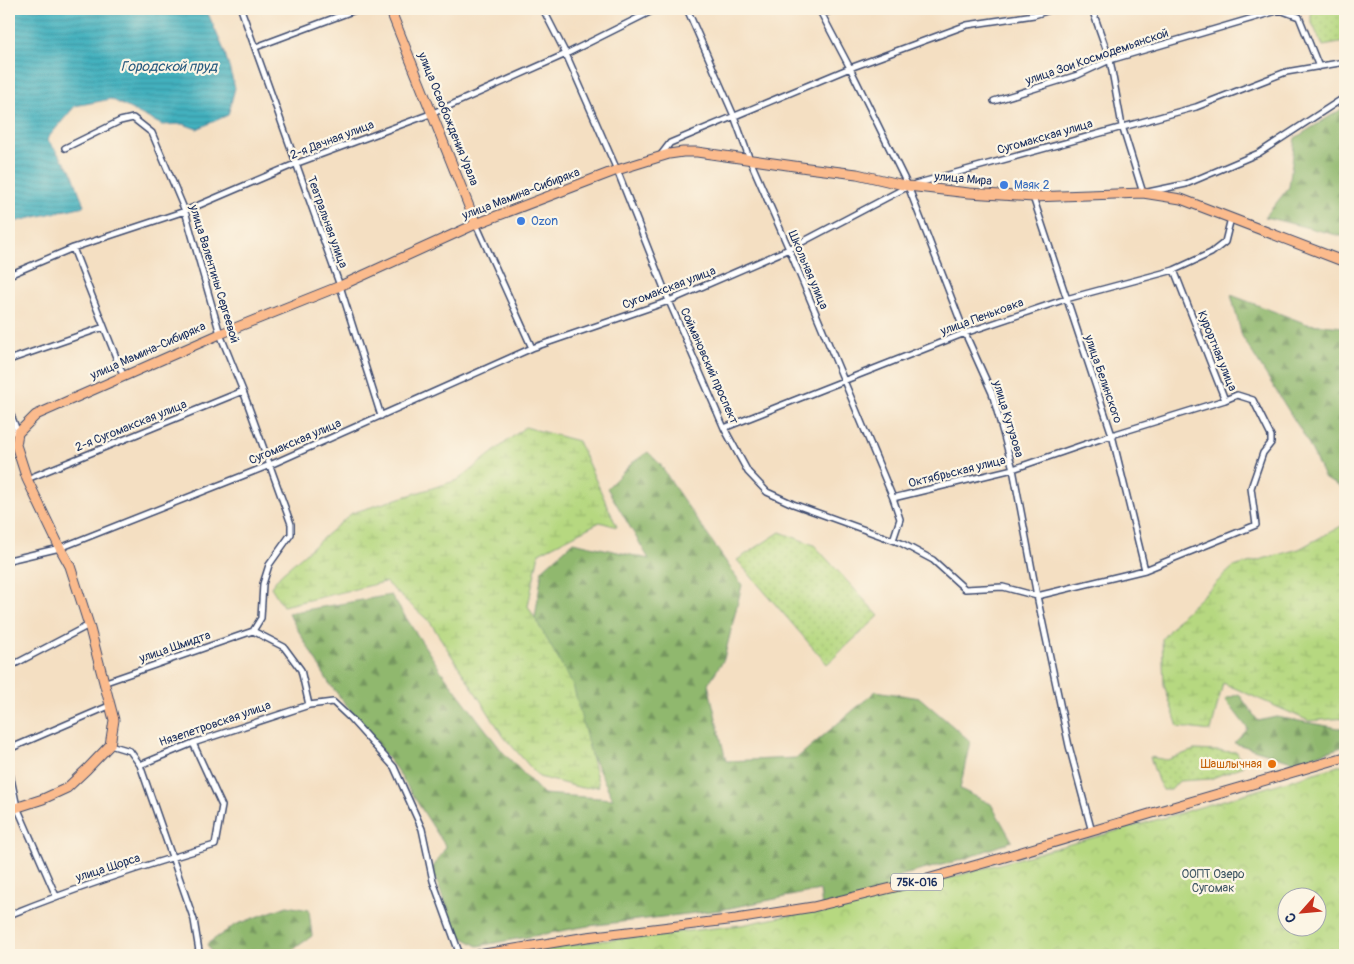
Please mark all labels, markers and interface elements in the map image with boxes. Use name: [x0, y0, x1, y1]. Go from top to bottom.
street label: улица Зои Космодемьянской: [1022, 25, 1171, 89]
street label: улица Освобождения Урала: [414, 49, 482, 188]
water label: Городской пруд: [121, 58, 219, 75]
street label: Сугомакская улица: [995, 116, 1095, 158]
street label: 2-я Дачная улица: [288, 117, 376, 163]
street label: улица Мамина-Сибиряка: [459, 165, 582, 224]
street label: улица Мира: [933, 169, 993, 189]
street label: Театральная улица: [303, 174, 351, 271]
place label: Маяк 2: [1014, 178, 1050, 193]
marker: Маяк 2: [998, 179, 1010, 191]
street label: улица Валентины Сергеевой: [186, 202, 242, 345]
place label: Ozon: [531, 214, 558, 229]
marker: Ozon: [515, 215, 527, 227]
street label: Школьная улица: [785, 228, 831, 312]
street label: Сугомакская улица: [620, 263, 718, 313]
street label: улица Пеньковка: [937, 295, 1026, 339]
street label: Соймановский проспект: [677, 305, 741, 427]
street label: Курортная улица: [1194, 309, 1240, 394]
street label: улица Мамина-Сибиряка: [87, 319, 208, 384]
street label: улица Белинского: [1081, 332, 1125, 426]
street label: улица Кутузова: [989, 378, 1027, 460]
street label: 2-я Сугомакская улица: [73, 397, 189, 455]
street label: Сугомакская улица: [247, 416, 344, 468]
street label: Октябрьская улица: [907, 453, 1008, 491]
street label: улица Шмидта: [136, 628, 213, 667]
street label: Нязепетровская улица: [157, 698, 273, 750]
place label: Шашлычная: [1201, 757, 1262, 772]
marker: Шашлычная: [1266, 758, 1278, 770]
street label: улица Щорса: [73, 850, 143, 886]
park label: ООПТ Озеро Сугомак: [1181, 867, 1245, 896]
road number: 75К-016: [891, 874, 943, 890]
north arrow: [1276, 886, 1326, 936]
text: С: [1281, 910, 1300, 925]

